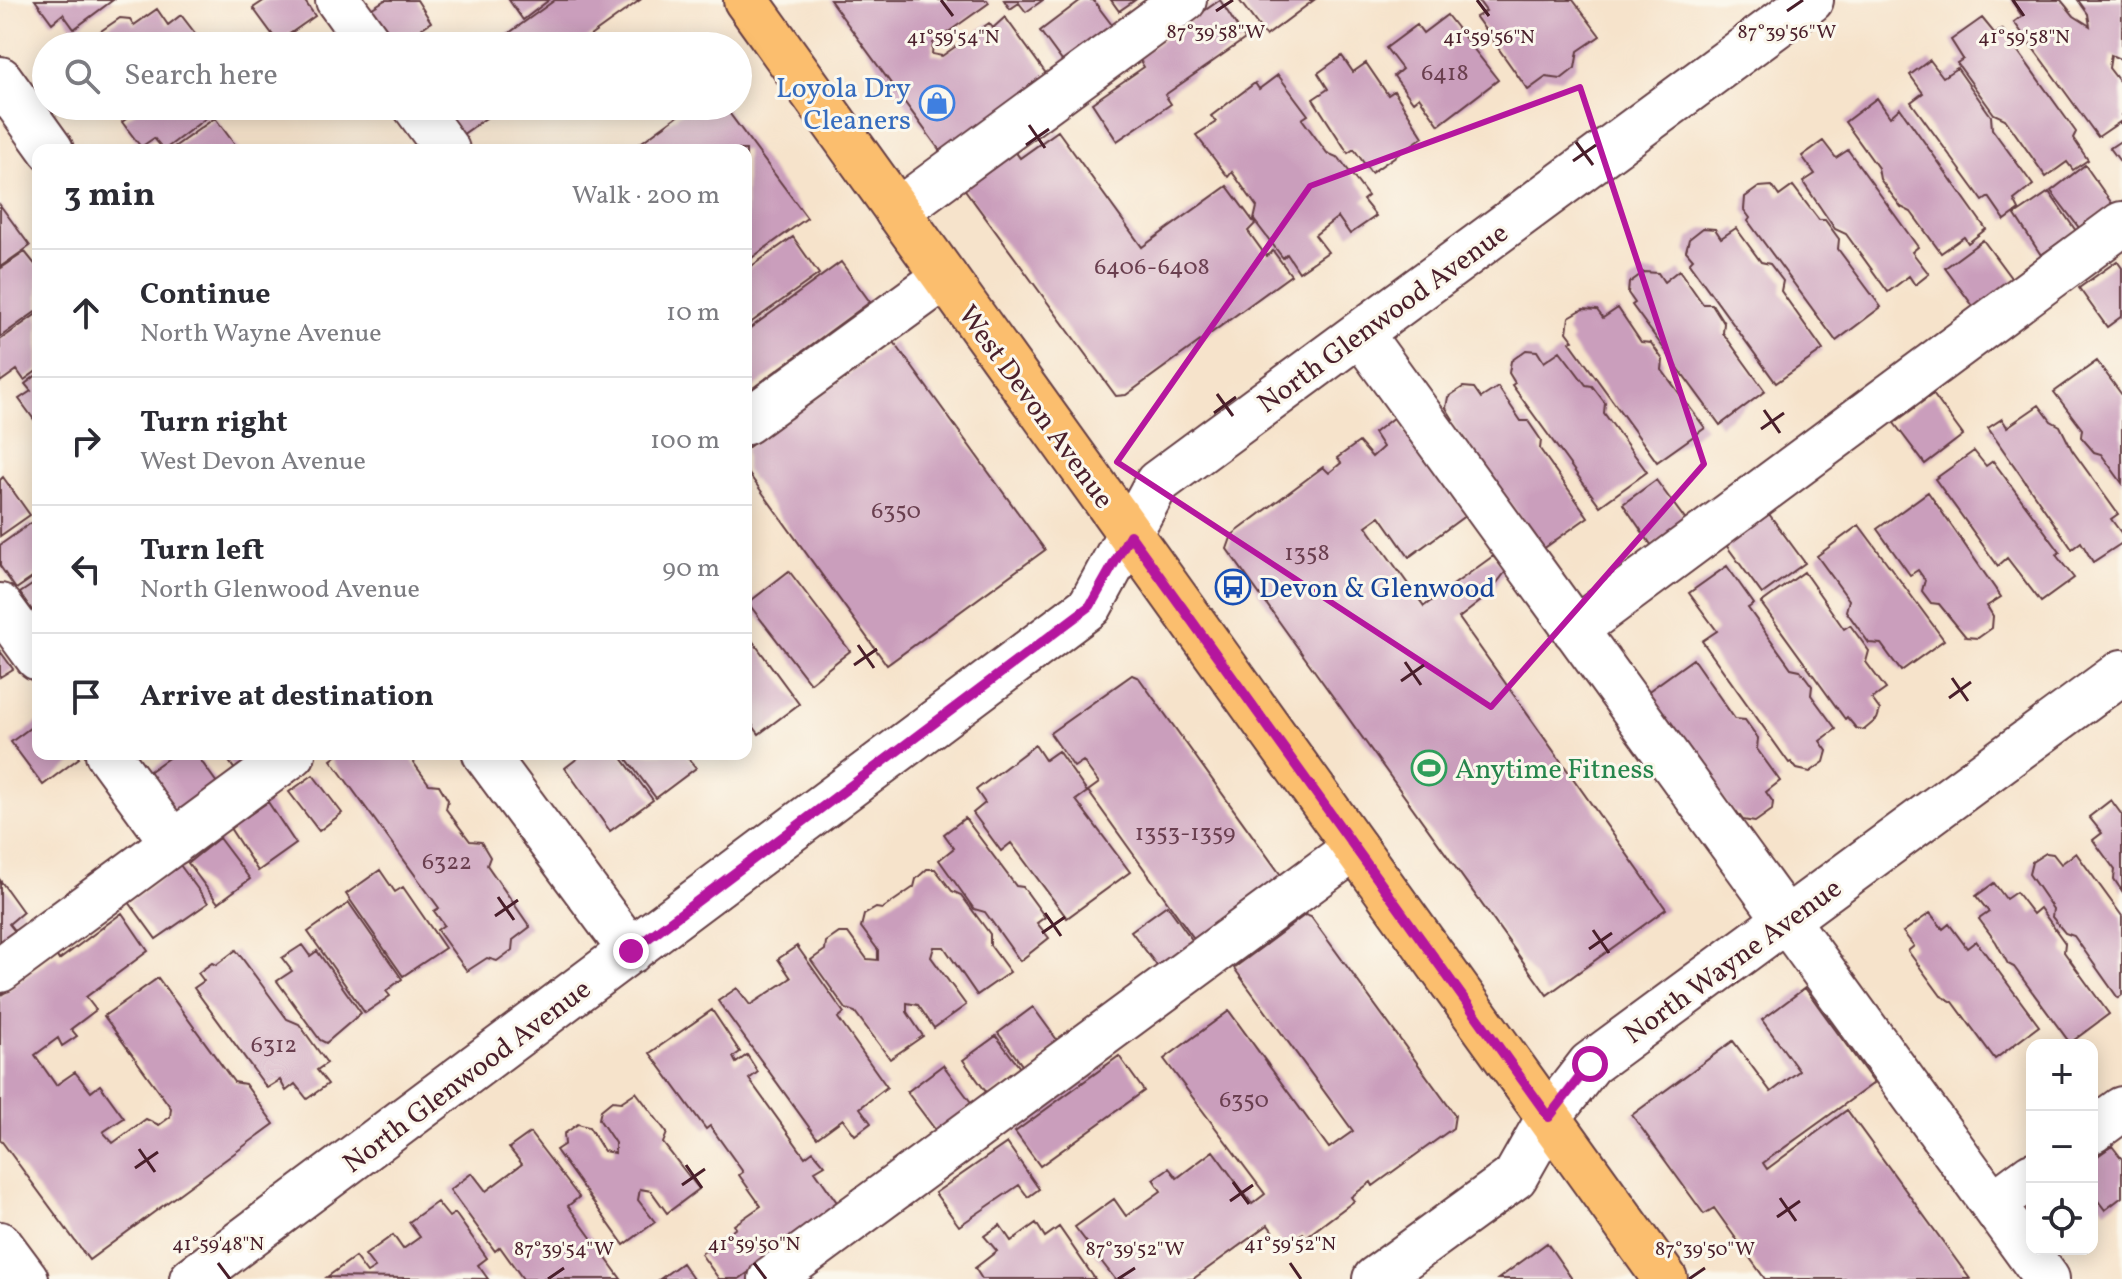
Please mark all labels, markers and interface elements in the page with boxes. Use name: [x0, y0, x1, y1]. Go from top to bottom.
text: 87°39'58"W: [1167, 19, 1265, 47]
text: 87°39'56"W: [1738, 19, 1836, 47]
text: 41°59'54"N: [907, 24, 1000, 52]
text: 41°59'56"N: [1443, 24, 1535, 52]
text: 41°59'58"N: [1978, 24, 2070, 52]
search box: [32, 32, 752, 120]
icon: search: [60, 54, 104, 98]
text: Search here: [124, 55, 278, 97]
house number: 6418: [1421, 57, 1469, 91]
place label: Loyola Dry Cleaners: [776, 70, 911, 141]
shop icon: Loyola Dry Cleaners: [918, 84, 956, 122]
text: 3 min: [64, 173, 155, 220]
text: Walk · 200 m: [572, 178, 720, 214]
street label: North Glenwood Avenue: [1250, 215, 1517, 423]
house number: 6406-6408: [1094, 251, 1210, 285]
text: Continue: [140, 274, 271, 316]
icon: ahead: [64, 291, 108, 335]
text: 10 m: [666, 295, 720, 331]
street label: West Devon Avenue: [948, 298, 1122, 517]
text: North Wayne Avenue: [140, 316, 382, 352]
text: Turn right: [140, 402, 288, 444]
icon: right: [64, 419, 108, 463]
text: 100 m: [650, 423, 720, 459]
text: West Devon Avenue: [140, 444, 366, 480]
house number: 6350: [871, 495, 921, 529]
text: Turn left: [140, 530, 264, 572]
house number: 1358: [1284, 537, 1330, 571]
icon: left: [64, 547, 108, 591]
text: 90 m: [662, 551, 720, 587]
bus stop icon: Devon & Glenwood: [1214, 568, 1252, 606]
place label: Devon & Glenwood: [1259, 570, 1495, 609]
text: North Glenwood Avenue: [140, 572, 420, 608]
icon: arrive: [64, 675, 108, 719]
text: Arrive at destination: [140, 676, 434, 718]
sports icon: Anytime Fitness: [1410, 749, 1448, 787]
place label: Anytime Fitness: [1455, 751, 1654, 790]
house number: 1353-1359: [1135, 817, 1235, 851]
house number: 6322: [422, 846, 472, 880]
street label: North Wayne Avenue: [1617, 870, 1850, 1054]
route end: [613, 933, 649, 969]
street label: North Glenwood Avenue: [335, 971, 600, 1183]
house number: 6312: [251, 1029, 297, 1063]
map controls: [2026, 1039, 2098, 1255]
button: +: [2026, 1039, 2098, 1111]
route start: [1572, 1046, 1608, 1082]
house number: 6350: [1219, 1084, 1269, 1118]
button: −: [2026, 1111, 2098, 1183]
button: locate: [2026, 1183, 2098, 1255]
text: 41°59'48"N: [172, 1231, 264, 1259]
text: 41°59'50"N: [708, 1231, 801, 1259]
text: 41°59'52"N: [1244, 1231, 1336, 1259]
text: 87°39'54"W: [514, 1236, 614, 1264]
text: 87°39'52"W: [1085, 1236, 1185, 1264]
text: 87°39'50"W: [1655, 1236, 1755, 1264]

